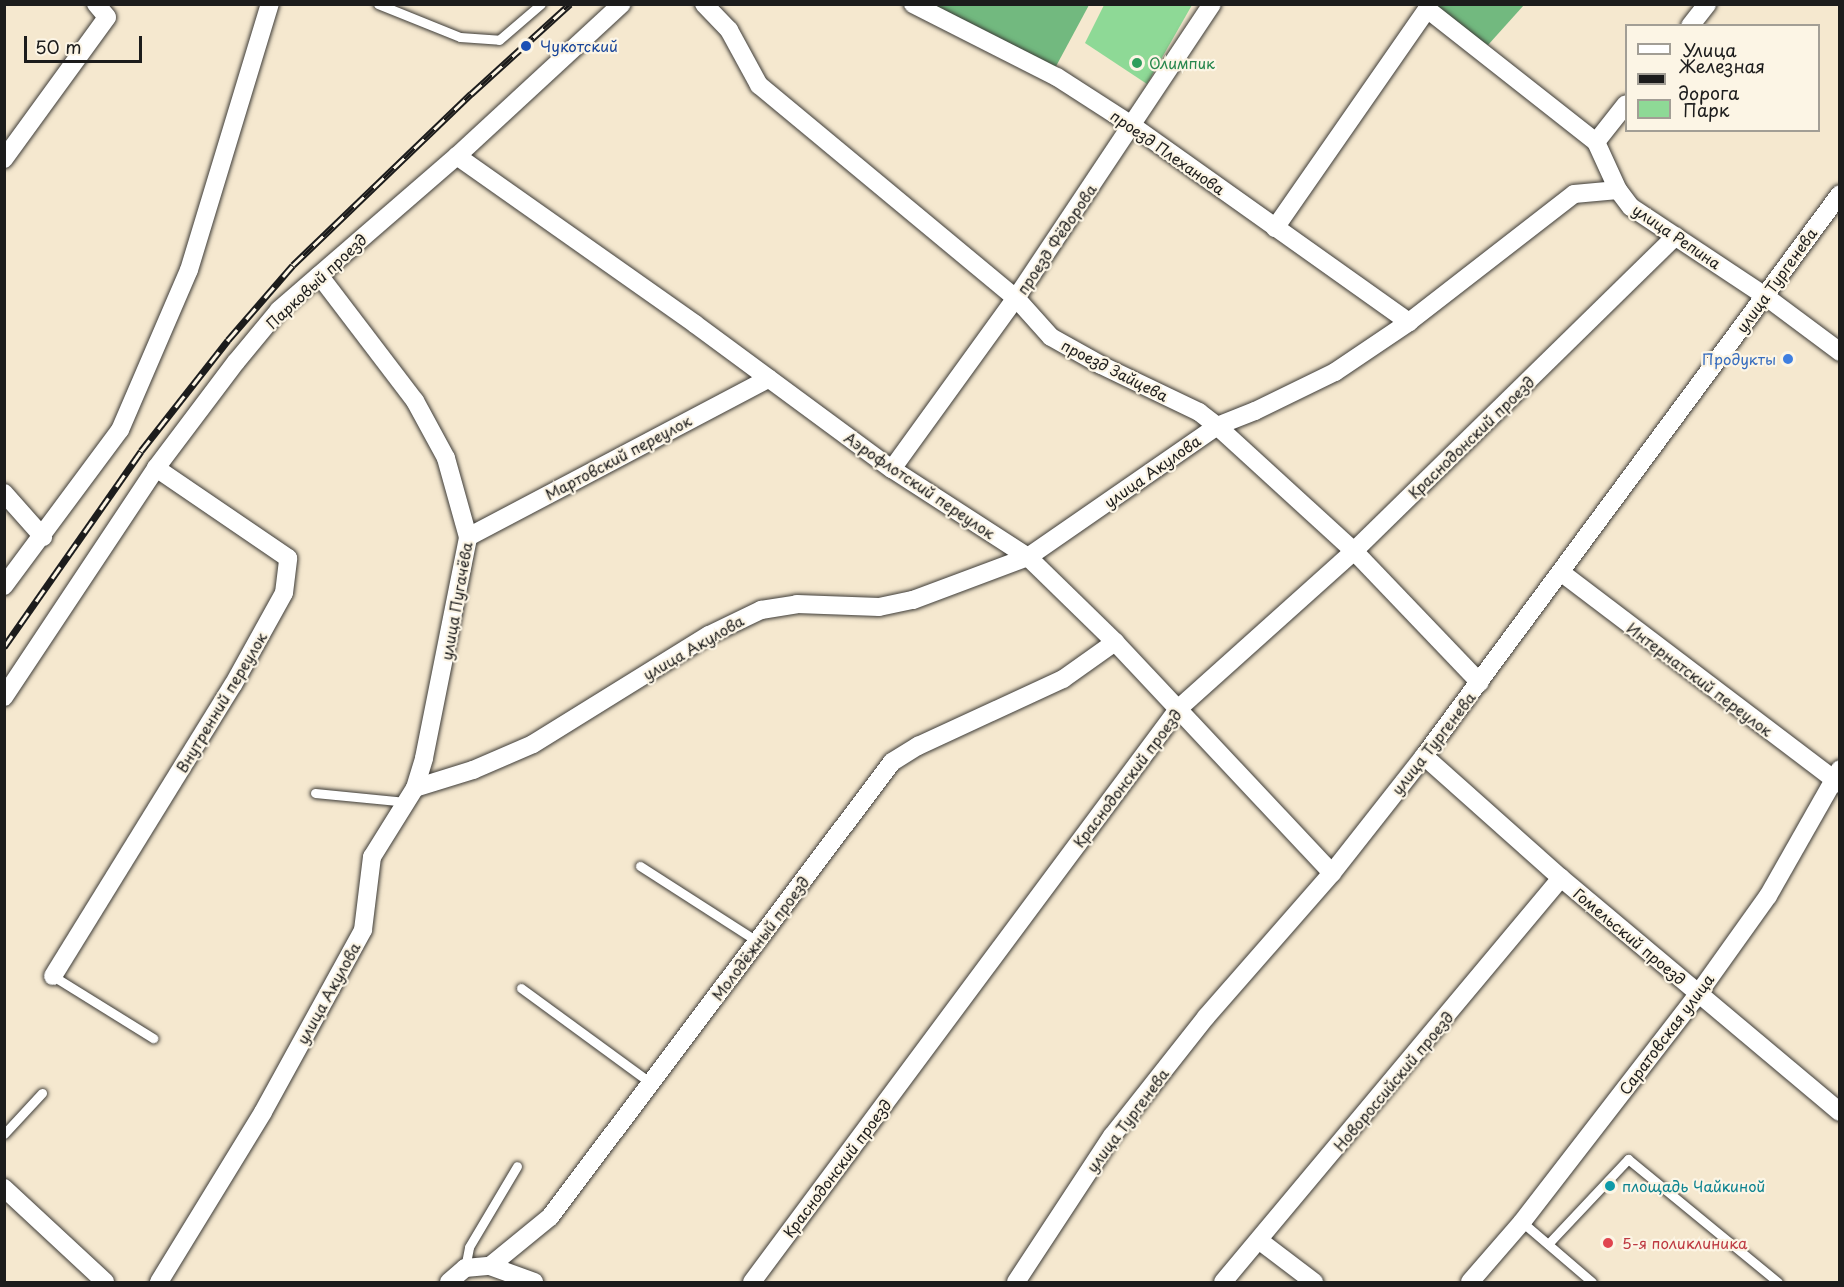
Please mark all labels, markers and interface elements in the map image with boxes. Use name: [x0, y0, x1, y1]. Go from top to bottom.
scale bar: [27, 24, 146, 62]
legend: [1625, 24, 1820, 132]
text: 50 m: [35, 33, 82, 60]
text: Улица: [1683, 36, 1737, 63]
marker: Чукотский: [517, 37, 535, 55]
place label: Чукотский: [540, 37, 618, 55]
text: Железная дорога: [1678, 52, 1765, 106]
place label: Олимпик: [1149, 54, 1215, 72]
marker: Олимпик: [1130, 56, 1144, 70]
text: Парк: [1683, 96, 1729, 123]
street label: проезд Плеханова: [1107, 106, 1229, 198]
street label: проезд Фёдорова: [1013, 181, 1099, 297]
street label: улица Репина: [1629, 200, 1725, 272]
street label: улица Тургенева: [1732, 224, 1820, 336]
street label: Парковый проезд: [262, 230, 370, 332]
street label: проезд Зайцева: [1059, 335, 1171, 405]
place label: Продукты: [1702, 350, 1776, 368]
marker: Продукты: [1781, 352, 1795, 366]
street label: Краснодонский проезд: [1404, 372, 1538, 502]
street label: Мартовский переулок: [542, 411, 694, 503]
street label: Аэрофлотский переулок: [841, 428, 999, 542]
street label: улица Акулова: [1100, 431, 1204, 511]
street label: улица Пугачёва: [437, 540, 475, 662]
street label: улица Акулова: [639, 611, 747, 683]
street label: Интернатский переулок: [1624, 618, 1776, 740]
street label: Внутренний переулок: [172, 629, 270, 775]
street label: улица Тургенева: [1387, 688, 1479, 798]
street label: Краснодонский проезд: [1069, 706, 1185, 850]
street label: Молодёжный проезд: [708, 873, 812, 1003]
street label: Гомельский проезд: [1570, 884, 1690, 988]
street label: улица Акулова: [292, 939, 364, 1047]
street label: Саратовская улица: [1615, 970, 1717, 1098]
street label: Новороссийский проезд: [1330, 1008, 1456, 1154]
street label: улица Тургенева: [1082, 1064, 1172, 1176]
street label: Краснодонский проезд: [779, 1096, 895, 1240]
place label: площадь Чайкиной: [1622, 1177, 1765, 1195]
marker: площадь Чайкиной: [1603, 1179, 1617, 1193]
marker: 5-я поликлиника: [1599, 1234, 1617, 1252]
place label: 5-я поликлиника: [1622, 1234, 1748, 1252]

